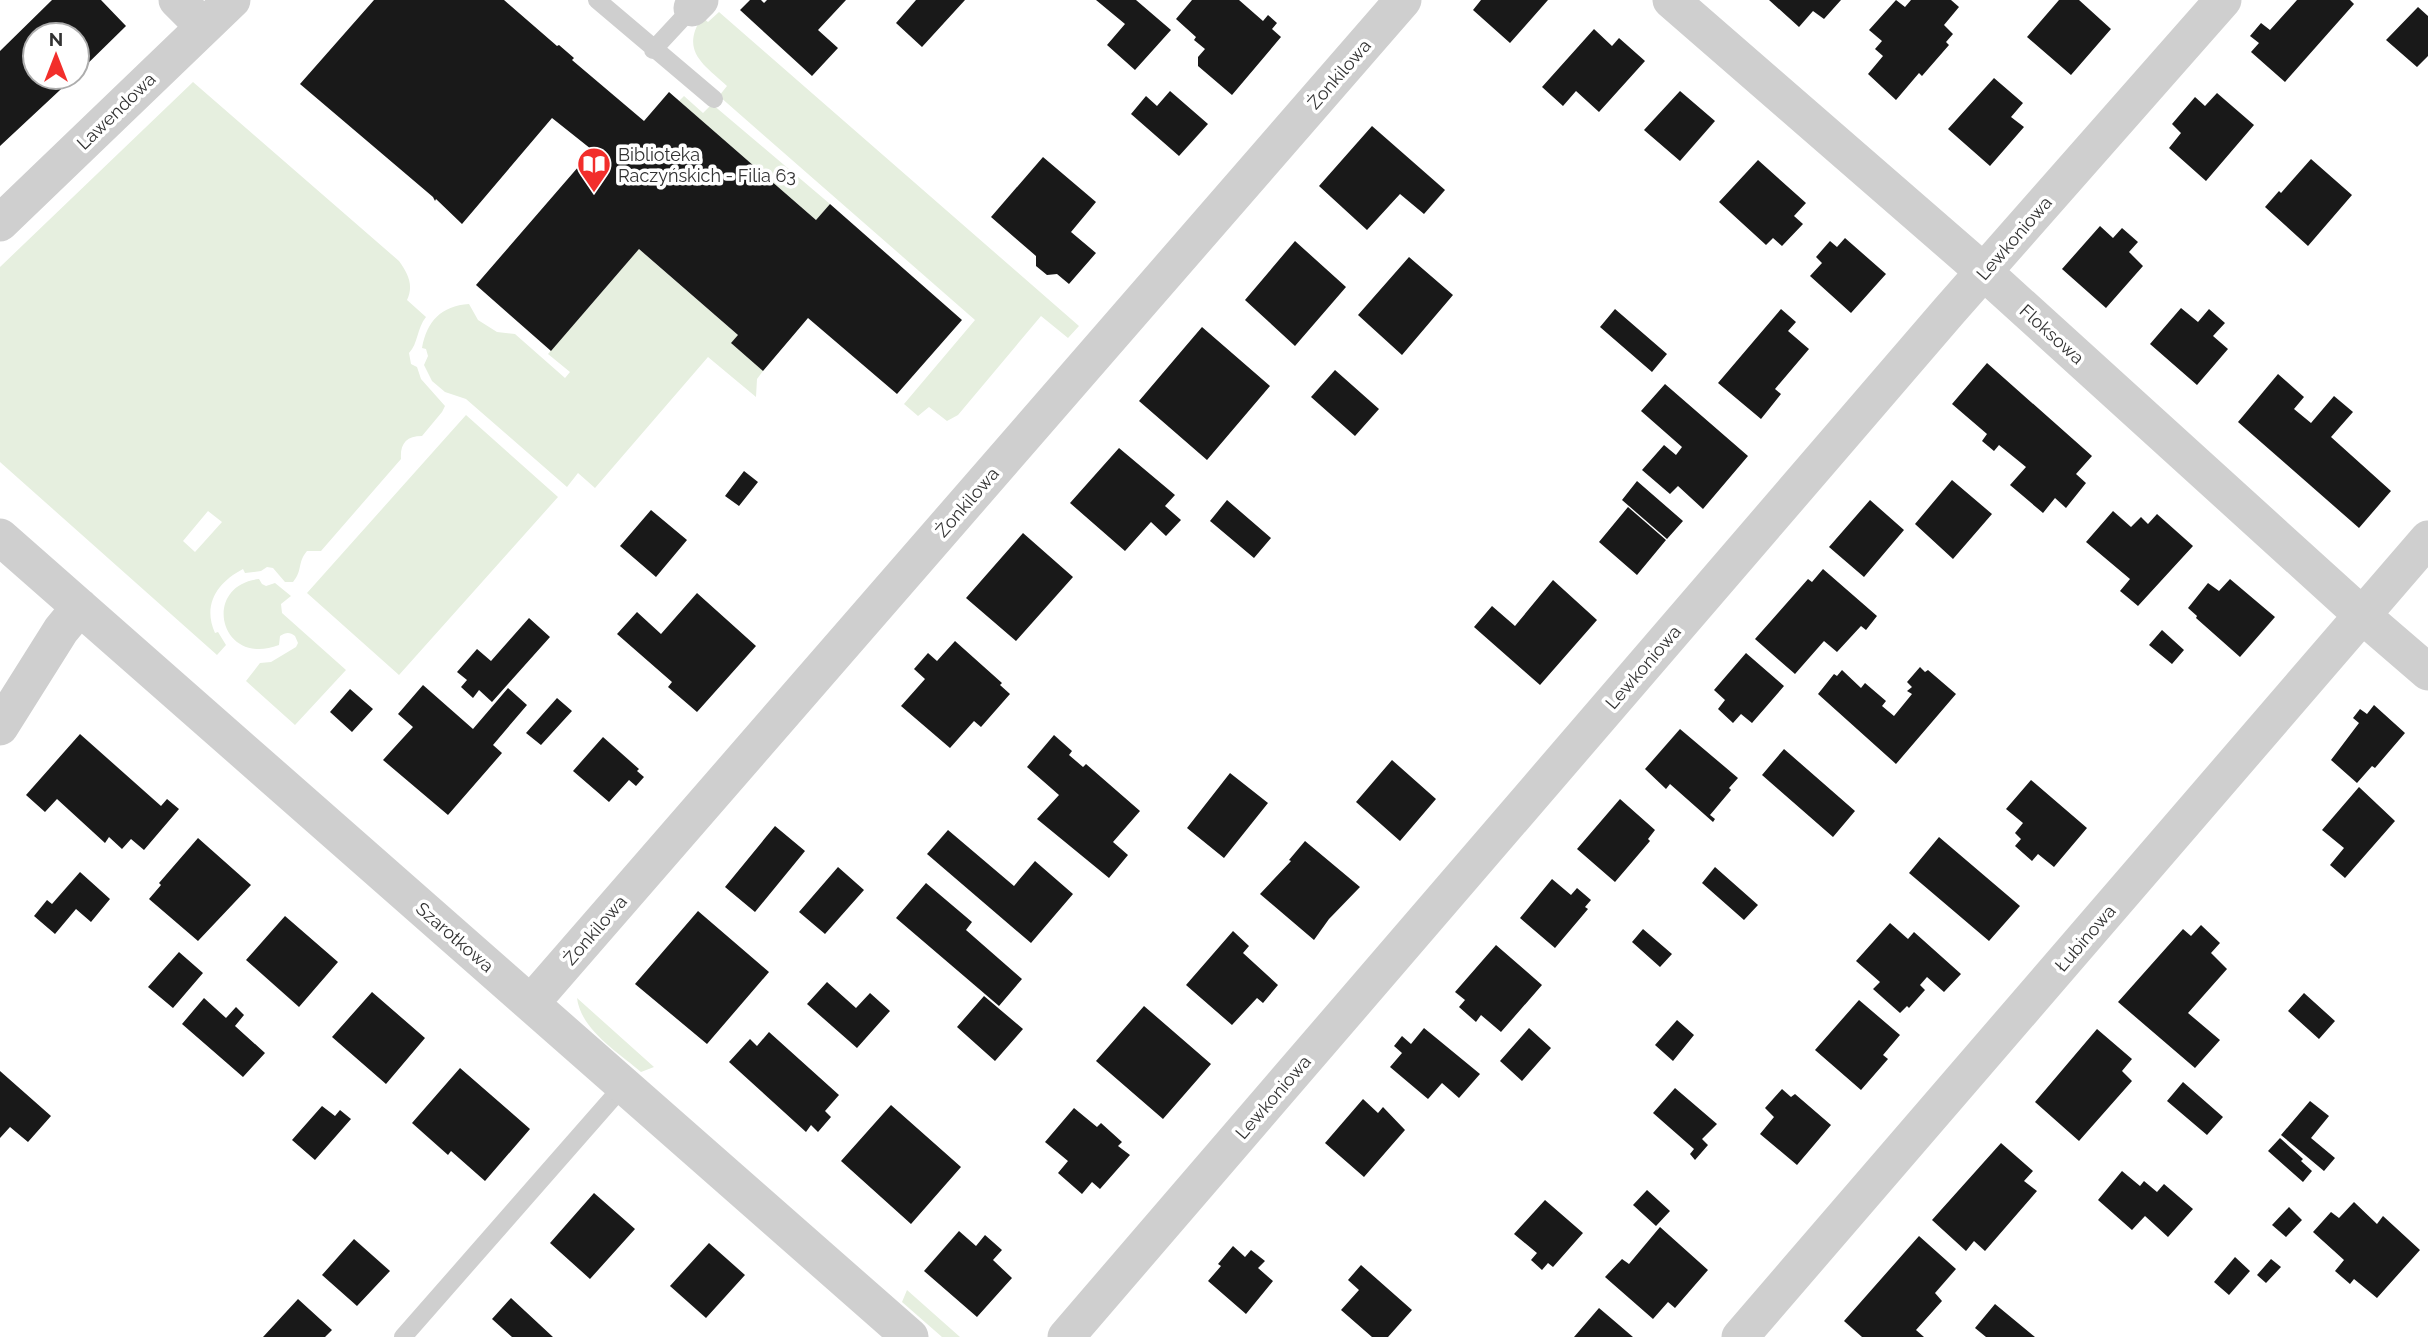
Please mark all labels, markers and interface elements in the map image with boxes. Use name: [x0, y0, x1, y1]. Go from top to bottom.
north arrow: [21, 21, 91, 91]
text: N: [49, 28, 63, 50]
street label: Żonkilowa: [1303, 35, 1375, 113]
street label: Lawendowa: [72, 68, 160, 154]
place label: Biblioteka Raczyńskich - Filia 63: [618, 144, 796, 186]
library icon: Biblioteka Raczyńskich - Filia 63: [575, 145, 613, 194]
street label: Lewkoniowa: [1972, 192, 2056, 284]
street label: Floksowa: [2016, 300, 2088, 368]
street label: Żonkilowa: [931, 463, 1003, 541]
street label: Lewkoniowa: [1601, 621, 1685, 713]
street label: Żonkilowa: [559, 891, 631, 969]
street label: Szarotkowa: [412, 898, 498, 976]
street label: Łubinowa: [2050, 900, 2120, 976]
street label: Lewkoniowa: [1231, 1051, 1315, 1143]

